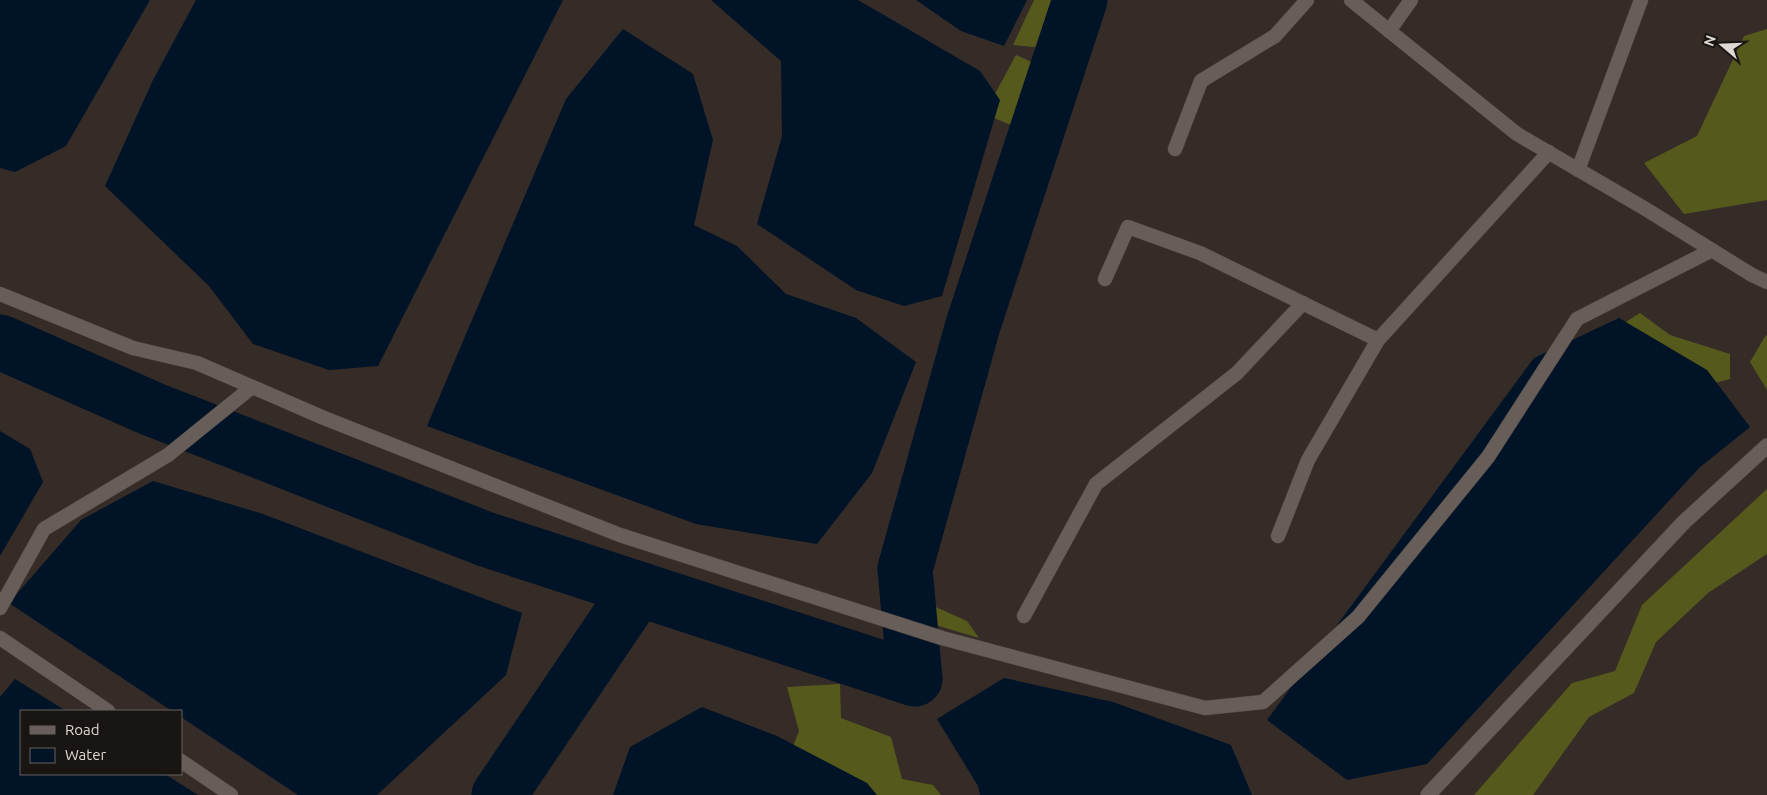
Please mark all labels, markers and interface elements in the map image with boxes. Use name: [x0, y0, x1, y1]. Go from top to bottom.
north arrow: [1697, 20, 1747, 70]
text: N: [1700, 33, 1719, 48]
legend: [20, 710, 182, 775]
text: Road: [65, 721, 100, 738]
text: Water: [65, 746, 106, 763]

